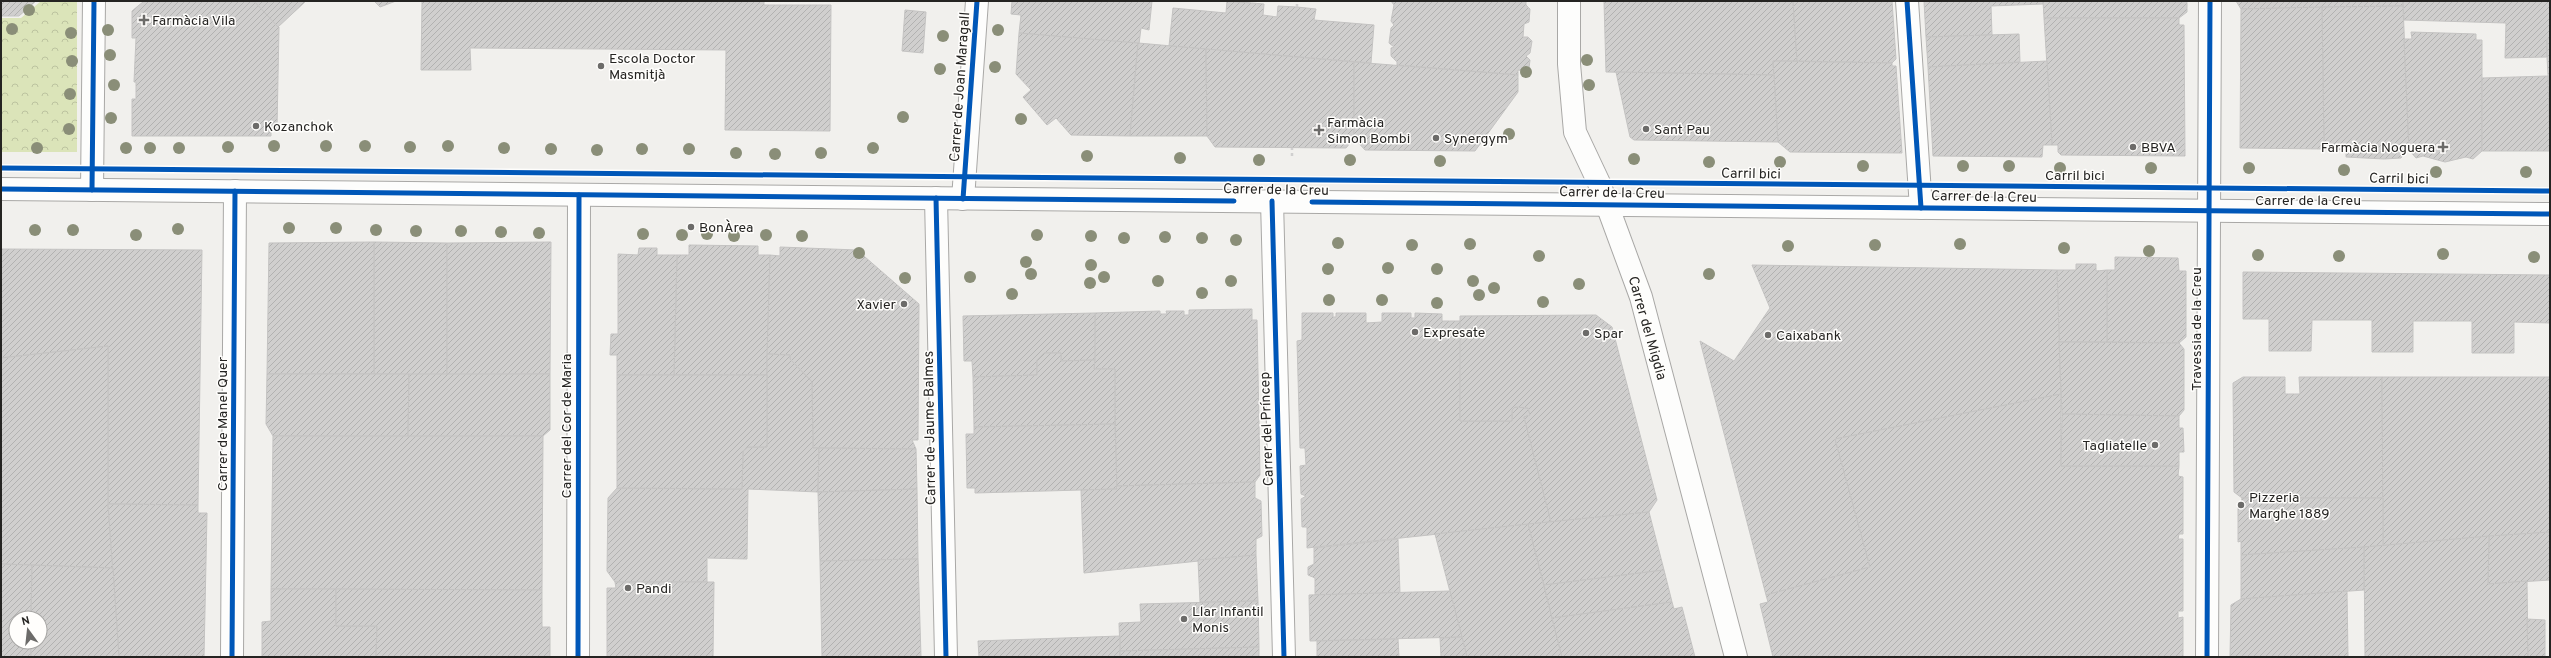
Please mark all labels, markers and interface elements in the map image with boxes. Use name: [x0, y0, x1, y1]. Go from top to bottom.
street label: Carrer de Joan Maragall: [947, 12, 974, 163]
place label: Farmàcia Vila: [152, 13, 235, 30]
marker: Farmàcia Vila: [139, 15, 149, 25]
place label: Escola Doctor Masmitjà: [609, 51, 696, 84]
marker: Escola Doctor Masmitjà: [596, 61, 606, 71]
place label: Farmàcia Simon Bombi: [1327, 115, 1410, 148]
place label: Kozanchok: [264, 119, 334, 136]
marker: Kozanchok: [251, 121, 261, 131]
place label: Sant Pau: [1654, 122, 1710, 139]
marker: Sant Pau: [1641, 124, 1651, 134]
marker: Farmàcia Simon Bombi: [1314, 125, 1324, 135]
place label: Synergym: [1444, 131, 1508, 148]
marker: Synergym: [1431, 133, 1441, 143]
place label: BBVA: [2141, 140, 2176, 157]
place label: Farmàcia Noguera: [2321, 140, 2435, 157]
marker: BBVA: [2128, 142, 2138, 152]
marker: Farmàcia Noguera: [2438, 142, 2448, 152]
street label: Carril bici: [1721, 165, 1781, 184]
street label: Carril bici: [2045, 168, 2105, 185]
street label: Carril bici: [2369, 170, 2429, 189]
street label: Carrer de la Creu: [1223, 181, 1329, 200]
street label: Carrer de la Creu: [1559, 184, 1665, 203]
street label: Carrer de la Creu: [1931, 188, 2037, 207]
street label: Carrer de la Creu: [2255, 193, 2361, 210]
place label: BonÀrea: [699, 219, 753, 237]
marker: BonÀrea: [686, 222, 696, 232]
street label: Travessia de la Creu: [2189, 267, 2206, 391]
street label: Carrer del Migdia: [1624, 275, 1670, 382]
place label: Xavier: [857, 297, 897, 314]
marker: Xavier: [899, 299, 909, 309]
place label: Expresate: [1423, 325, 1485, 342]
place label: Spar: [1594, 326, 1624, 343]
marker: Expresate: [1410, 327, 1420, 337]
marker: Spar: [1581, 328, 1591, 338]
place label: Caixabank: [1776, 328, 1841, 345]
marker: Caixabank: [1763, 330, 1773, 340]
street label: Carrer de Jaume Balmes: [921, 351, 940, 505]
street label: Carrer del Cor de Maria: [559, 354, 576, 498]
street label: Carrer de Manel Quer: [215, 356, 232, 491]
street label: Carrer del Príncep: [1257, 371, 1278, 486]
place label: Tagliatelle: [2082, 438, 2147, 455]
marker: Tagliatelle: [2150, 440, 2160, 450]
place label: Pizzeria Marghe 1889: [2249, 490, 2330, 523]
marker: Pizzeria Marghe 1889: [2236, 500, 2246, 510]
place label: Pandi: [636, 581, 672, 598]
marker: Pandi: [623, 583, 633, 593]
place label: Llar Infantil Monis: [1192, 604, 1264, 637]
north arrow: [8, 610, 48, 650]
text: N: [20, 614, 31, 629]
marker: Llar Infantil Monis: [1179, 614, 1189, 624]

